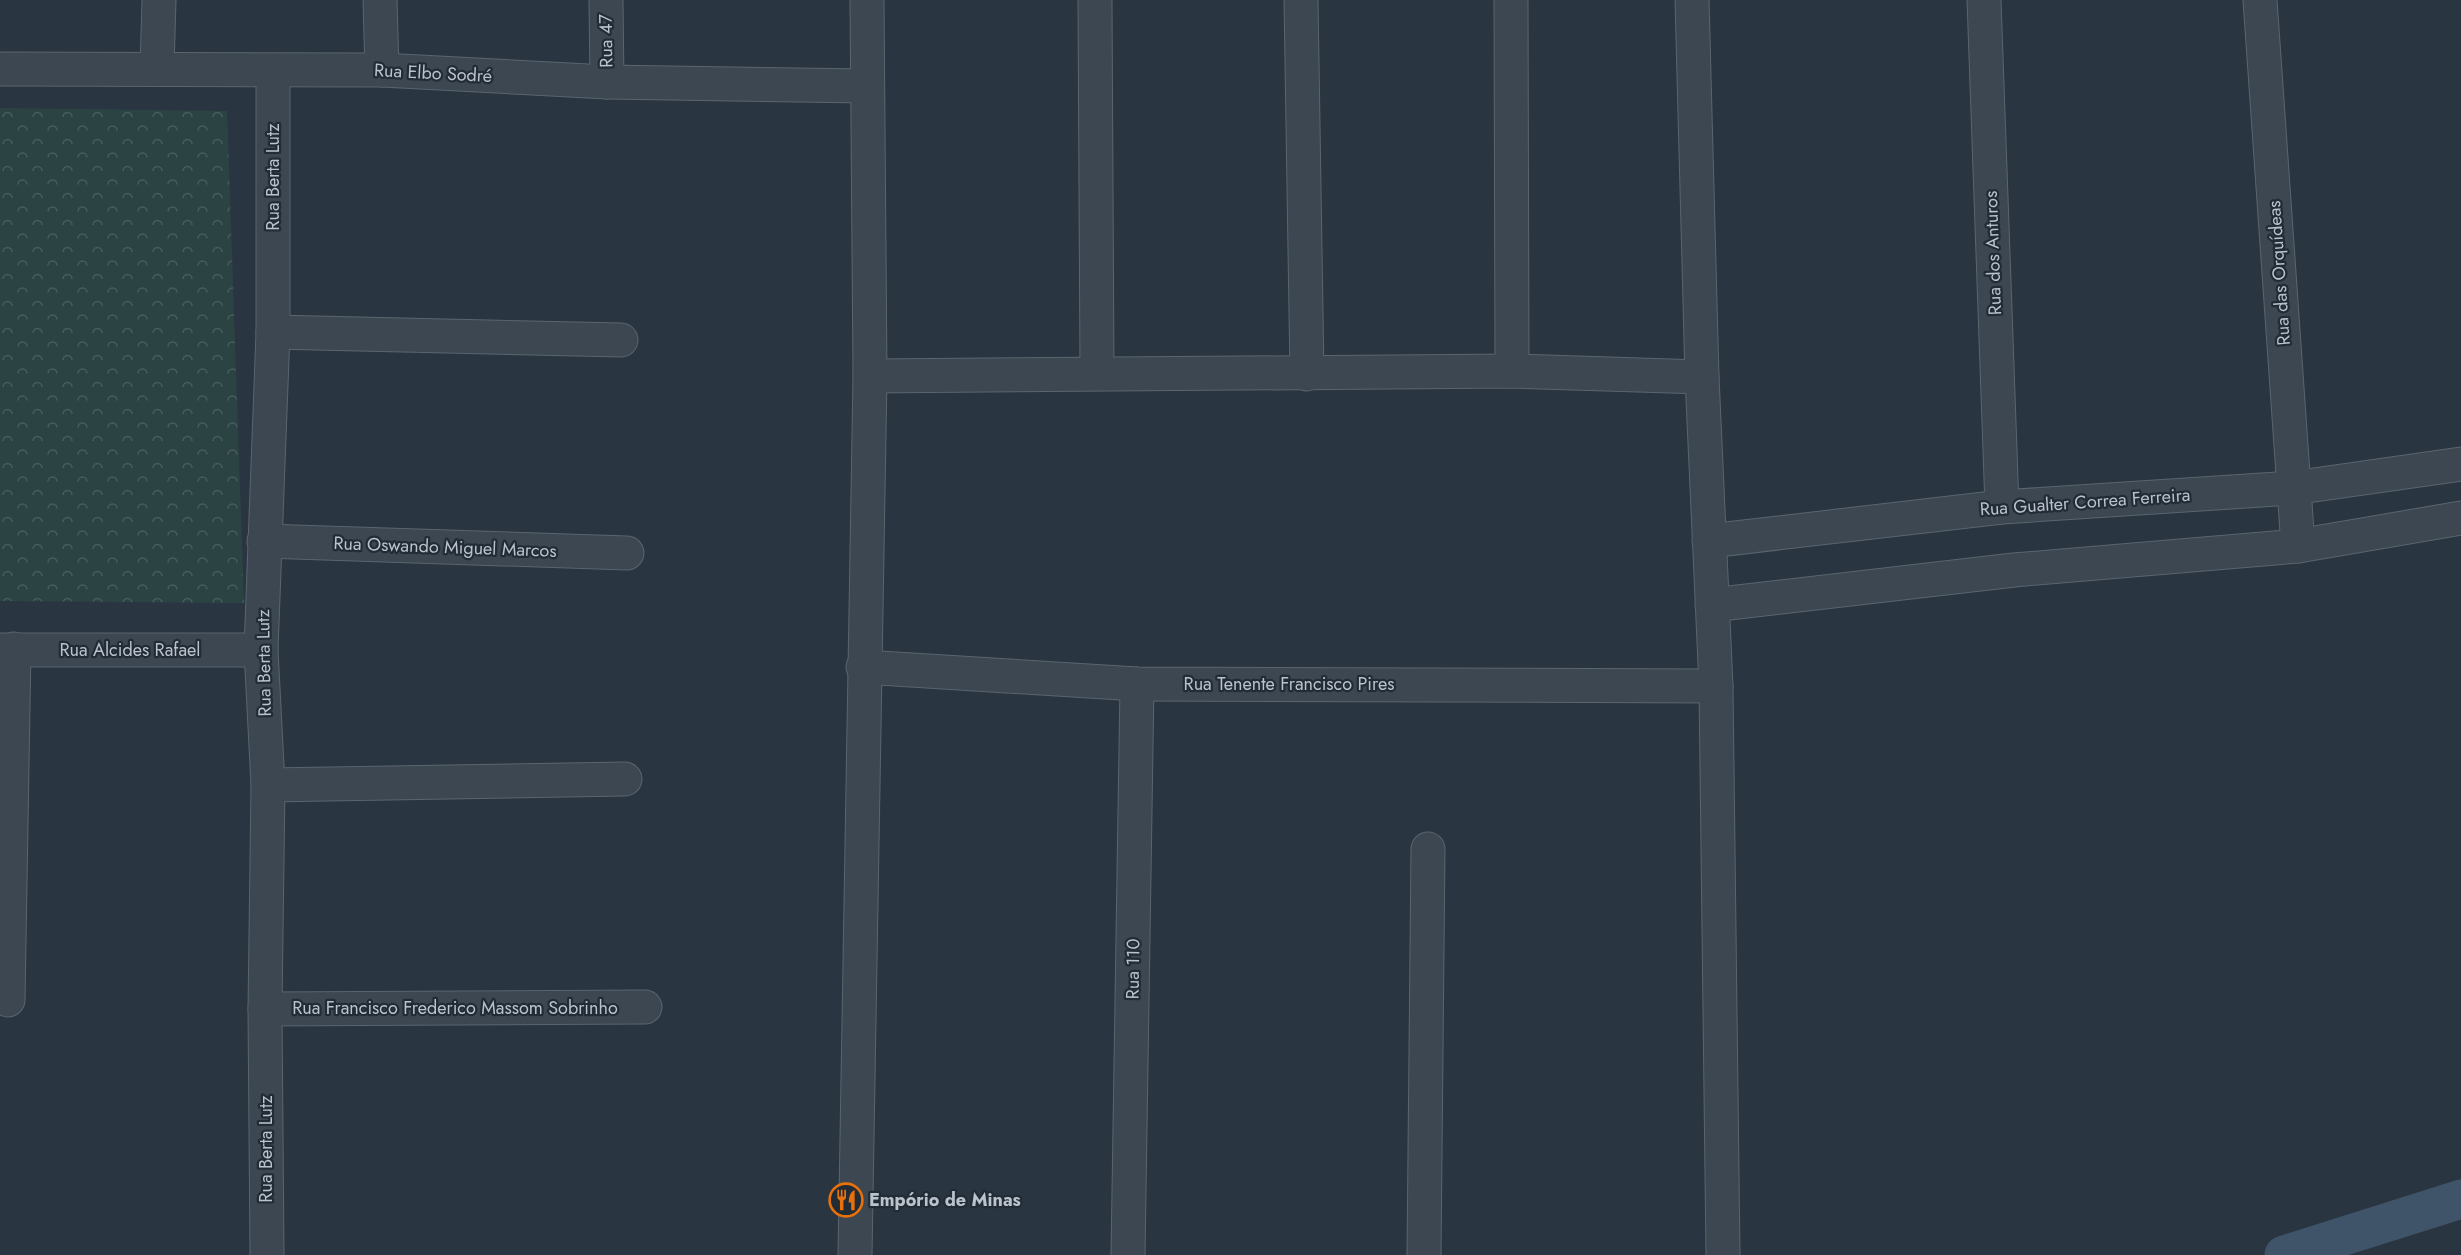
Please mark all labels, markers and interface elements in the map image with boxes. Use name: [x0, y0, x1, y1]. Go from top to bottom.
street label: Rua 47: [593, 13, 619, 68]
street label: Rua Elbo Sodré: [373, 57, 493, 89]
street label: Rua Berta Lutz: [260, 123, 286, 231]
street label: Rua dos Anturos: [1978, 190, 2008, 316]
street label: Rua das Orquídeas: [2261, 200, 2297, 346]
street label: Rua Gualter Correa Ferreira: [1979, 482, 2191, 522]
street label: Rua Oswando Miguel Marcos: [333, 530, 557, 564]
street label: Rua Berta Lutz: [250, 608, 278, 717]
street label: Rua Alcides Rafael: [59, 637, 201, 663]
street label: Rua Tenente Francisco Pires: [1184, 671, 1394, 697]
street label: Rua 110: [1119, 938, 1147, 1000]
street label: Rua Francisco Frederico Massom Sobrinho: [292, 995, 618, 1021]
street label: Rua Berta Lutz: [253, 1095, 279, 1203]
restaurant icon: Empório de Minas: [828, 1182, 864, 1218]
place label: Empório de Minas: [869, 1187, 1021, 1213]

